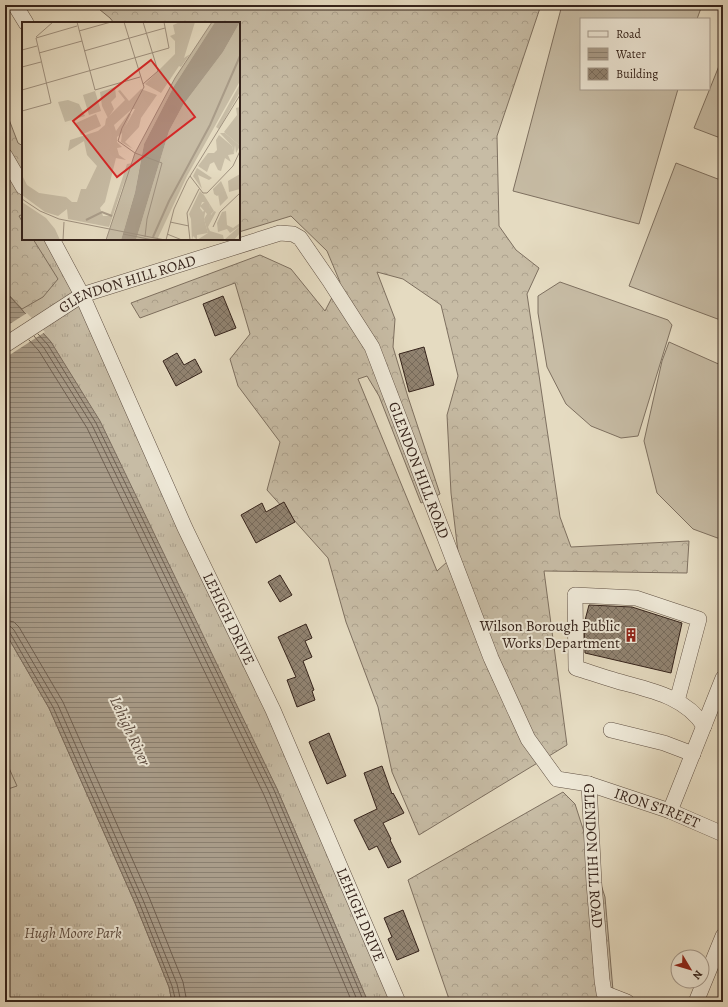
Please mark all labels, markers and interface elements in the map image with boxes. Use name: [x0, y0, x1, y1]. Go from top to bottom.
legend: [580, 18, 710, 90]
inset map: [22, 22, 240, 240]
text: Road: [616, 26, 642, 42]
text: Water: [615, 46, 646, 62]
text: Building: [616, 66, 658, 82]
street label: GLENDON HILL ROAD: [55, 250, 198, 318]
street label: GLENDON HILL ROAD: [384, 399, 454, 541]
street label: LEHIGH DRIVE: [198, 569, 260, 668]
place label: Wilson Borough Public Works Department: [479, 616, 620, 653]
building icon: Wilson Borough Public Works Department: [623, 627, 639, 643]
water label: Lehigh River: [104, 693, 156, 770]
street label: GLENDON HILL ROAD: [579, 783, 608, 929]
street label: IRON STREET: [612, 783, 704, 833]
street label: LEHIGH DRIVE: [332, 865, 390, 965]
park label: Hugh Moore Park: [24, 923, 122, 943]
north arrow: [670, 949, 710, 989]
text: N: [689, 967, 706, 983]

